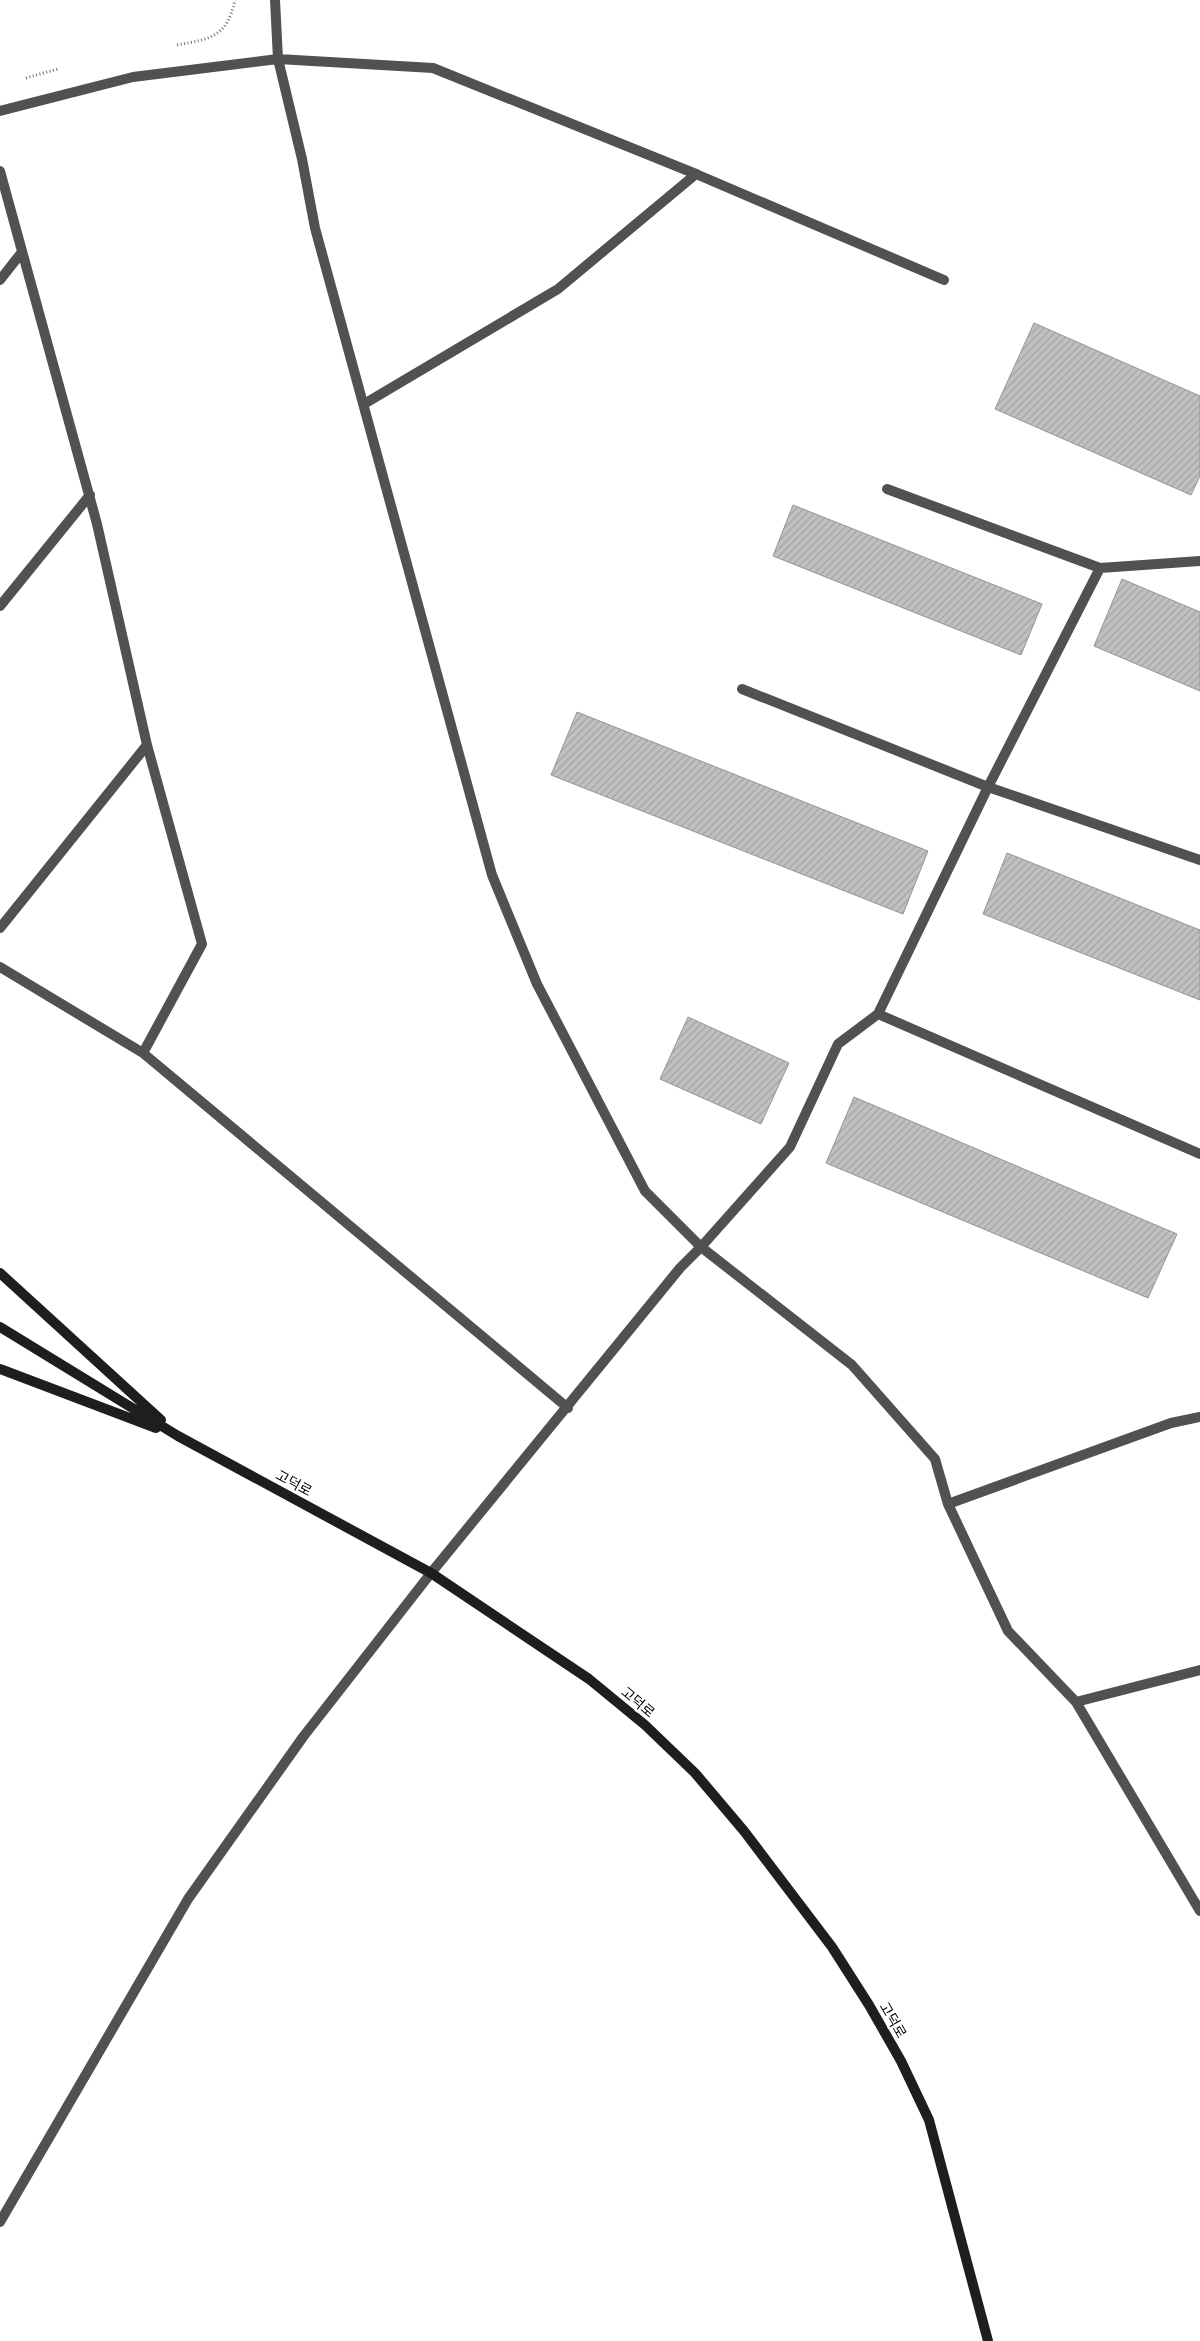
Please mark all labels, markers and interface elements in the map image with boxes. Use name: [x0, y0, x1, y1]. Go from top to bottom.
street label: 고덕로: [272, 1468, 314, 1501]
street label: 고덕로: [617, 1684, 657, 1722]
street label: 고덕로: [875, 2000, 909, 2042]

